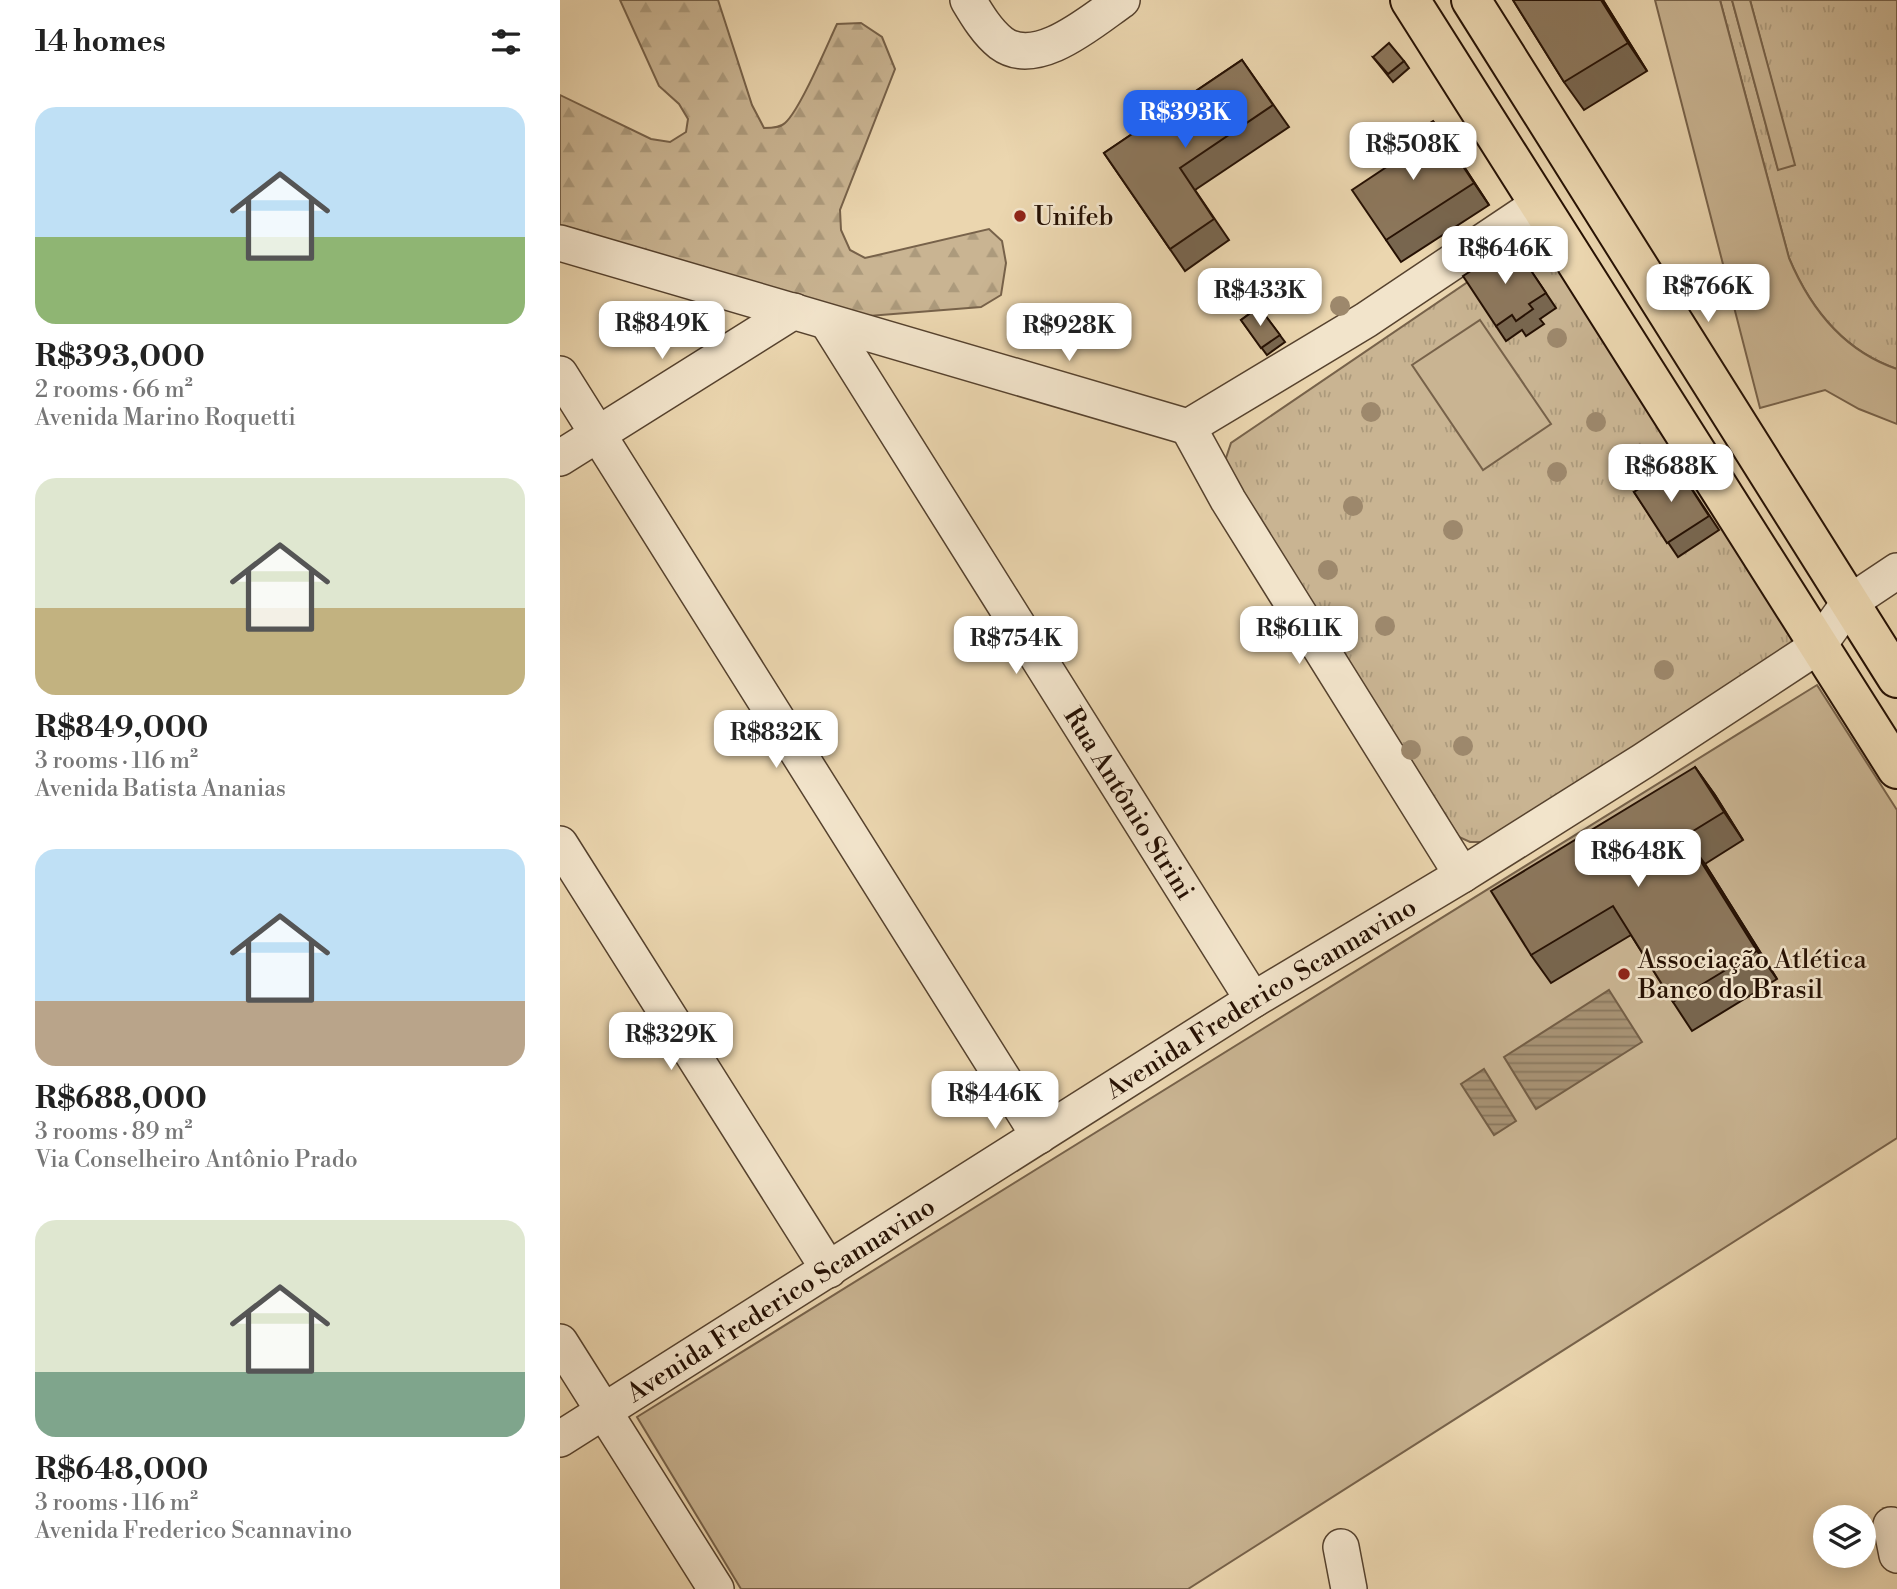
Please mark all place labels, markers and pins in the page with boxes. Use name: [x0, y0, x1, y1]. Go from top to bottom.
pin: R$393K: [1128, 90, 1242, 150]
pin: R$508K: [1356, 122, 1470, 182]
place label: Unifeb: [1034, 201, 1113, 233]
marker: Unifeb: [1012, 208, 1028, 224]
pin: R$646K: [1448, 226, 1562, 286]
pin: R$766K: [1651, 264, 1765, 324]
pin: R$433K: [1203, 268, 1317, 328]
pin: R$849K: [605, 302, 719, 361]
pin: R$928K: [1012, 304, 1126, 363]
pin: R$688K: [1614, 444, 1728, 504]
pin: R$611K: [1242, 606, 1356, 666]
pin: R$754K: [959, 616, 1073, 676]
pin: R$832K: [719, 710, 833, 770]
pin: R$648K: [1581, 830, 1695, 889]
place label: Associação Atlética Banco do Brasil: [1637, 944, 1867, 1006]
marker: Associação Atlética Banco do Brasil: [1616, 966, 1632, 982]
pin: R$329K: [614, 1012, 728, 1072]
pin: R$446K: [938, 1072, 1052, 1131]

